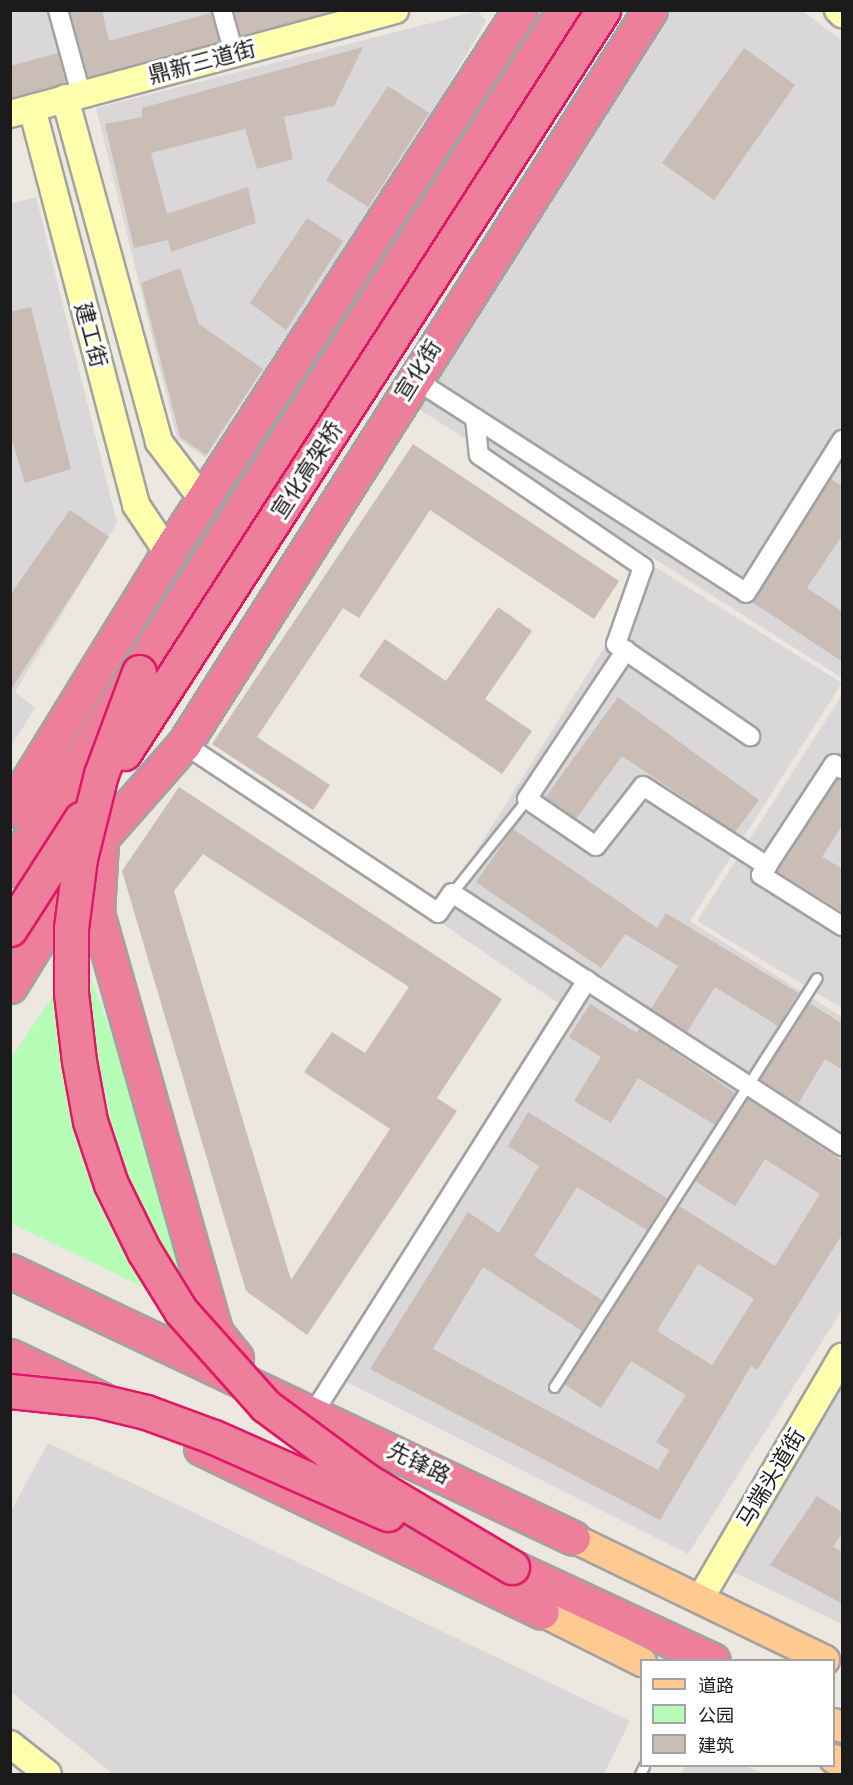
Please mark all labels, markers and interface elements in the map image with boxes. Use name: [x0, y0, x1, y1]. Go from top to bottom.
street label: 鼎新三道街: [145, 35, 259, 89]
street label: 建工街: [70, 300, 112, 370]
street label: 宣化街: [389, 335, 447, 405]
street label: 宣化高架桥: [266, 417, 348, 523]
street label: 马端头道街: [731, 1424, 811, 1532]
street label: 先锋路: [384, 1437, 454, 1489]
legend: [640, 1659, 835, 1767]
text: 道路: [698, 1674, 734, 1697]
text: 公园: [698, 1704, 734, 1727]
text: 建筑: [698, 1734, 734, 1757]

